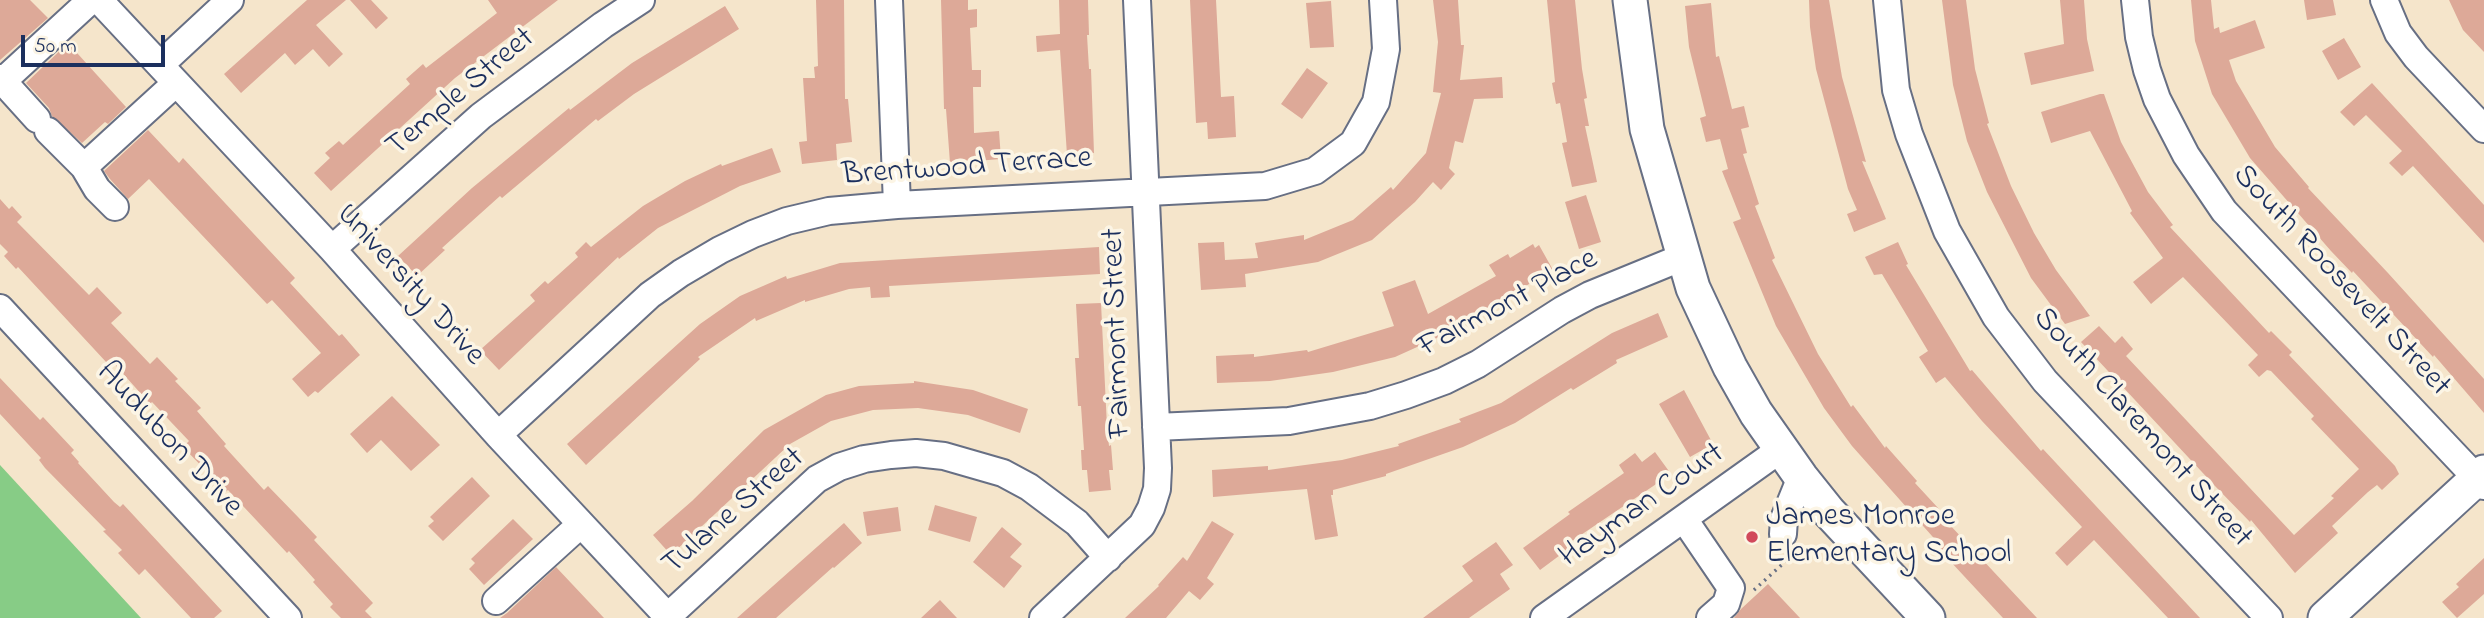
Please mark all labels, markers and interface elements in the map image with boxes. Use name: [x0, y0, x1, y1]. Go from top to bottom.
scale bar: [24, 21, 168, 65]
street label: Temple Street: [380, 21, 544, 167]
text: 50 m: [34, 32, 77, 62]
street label: Brentwood Terrace: [841, 141, 1093, 197]
street label: South Roosevelt Street: [2223, 158, 2457, 406]
street label: University Drive: [326, 197, 492, 375]
street label: Fairmont Street: [1096, 227, 1142, 439]
street label: Fairmont Place: [1413, 242, 1605, 368]
street label: South Claremont Street: [2023, 301, 2259, 557]
street label: Audubon Drive: [86, 355, 250, 527]
street label: Hayman Court: [1553, 436, 1733, 578]
street label: Tulane Street: [656, 441, 814, 585]
place label: James Monroe Elementary School: [1766, 500, 2011, 575]
marker: James Monroe Elementary School: [1744, 529, 1760, 545]

